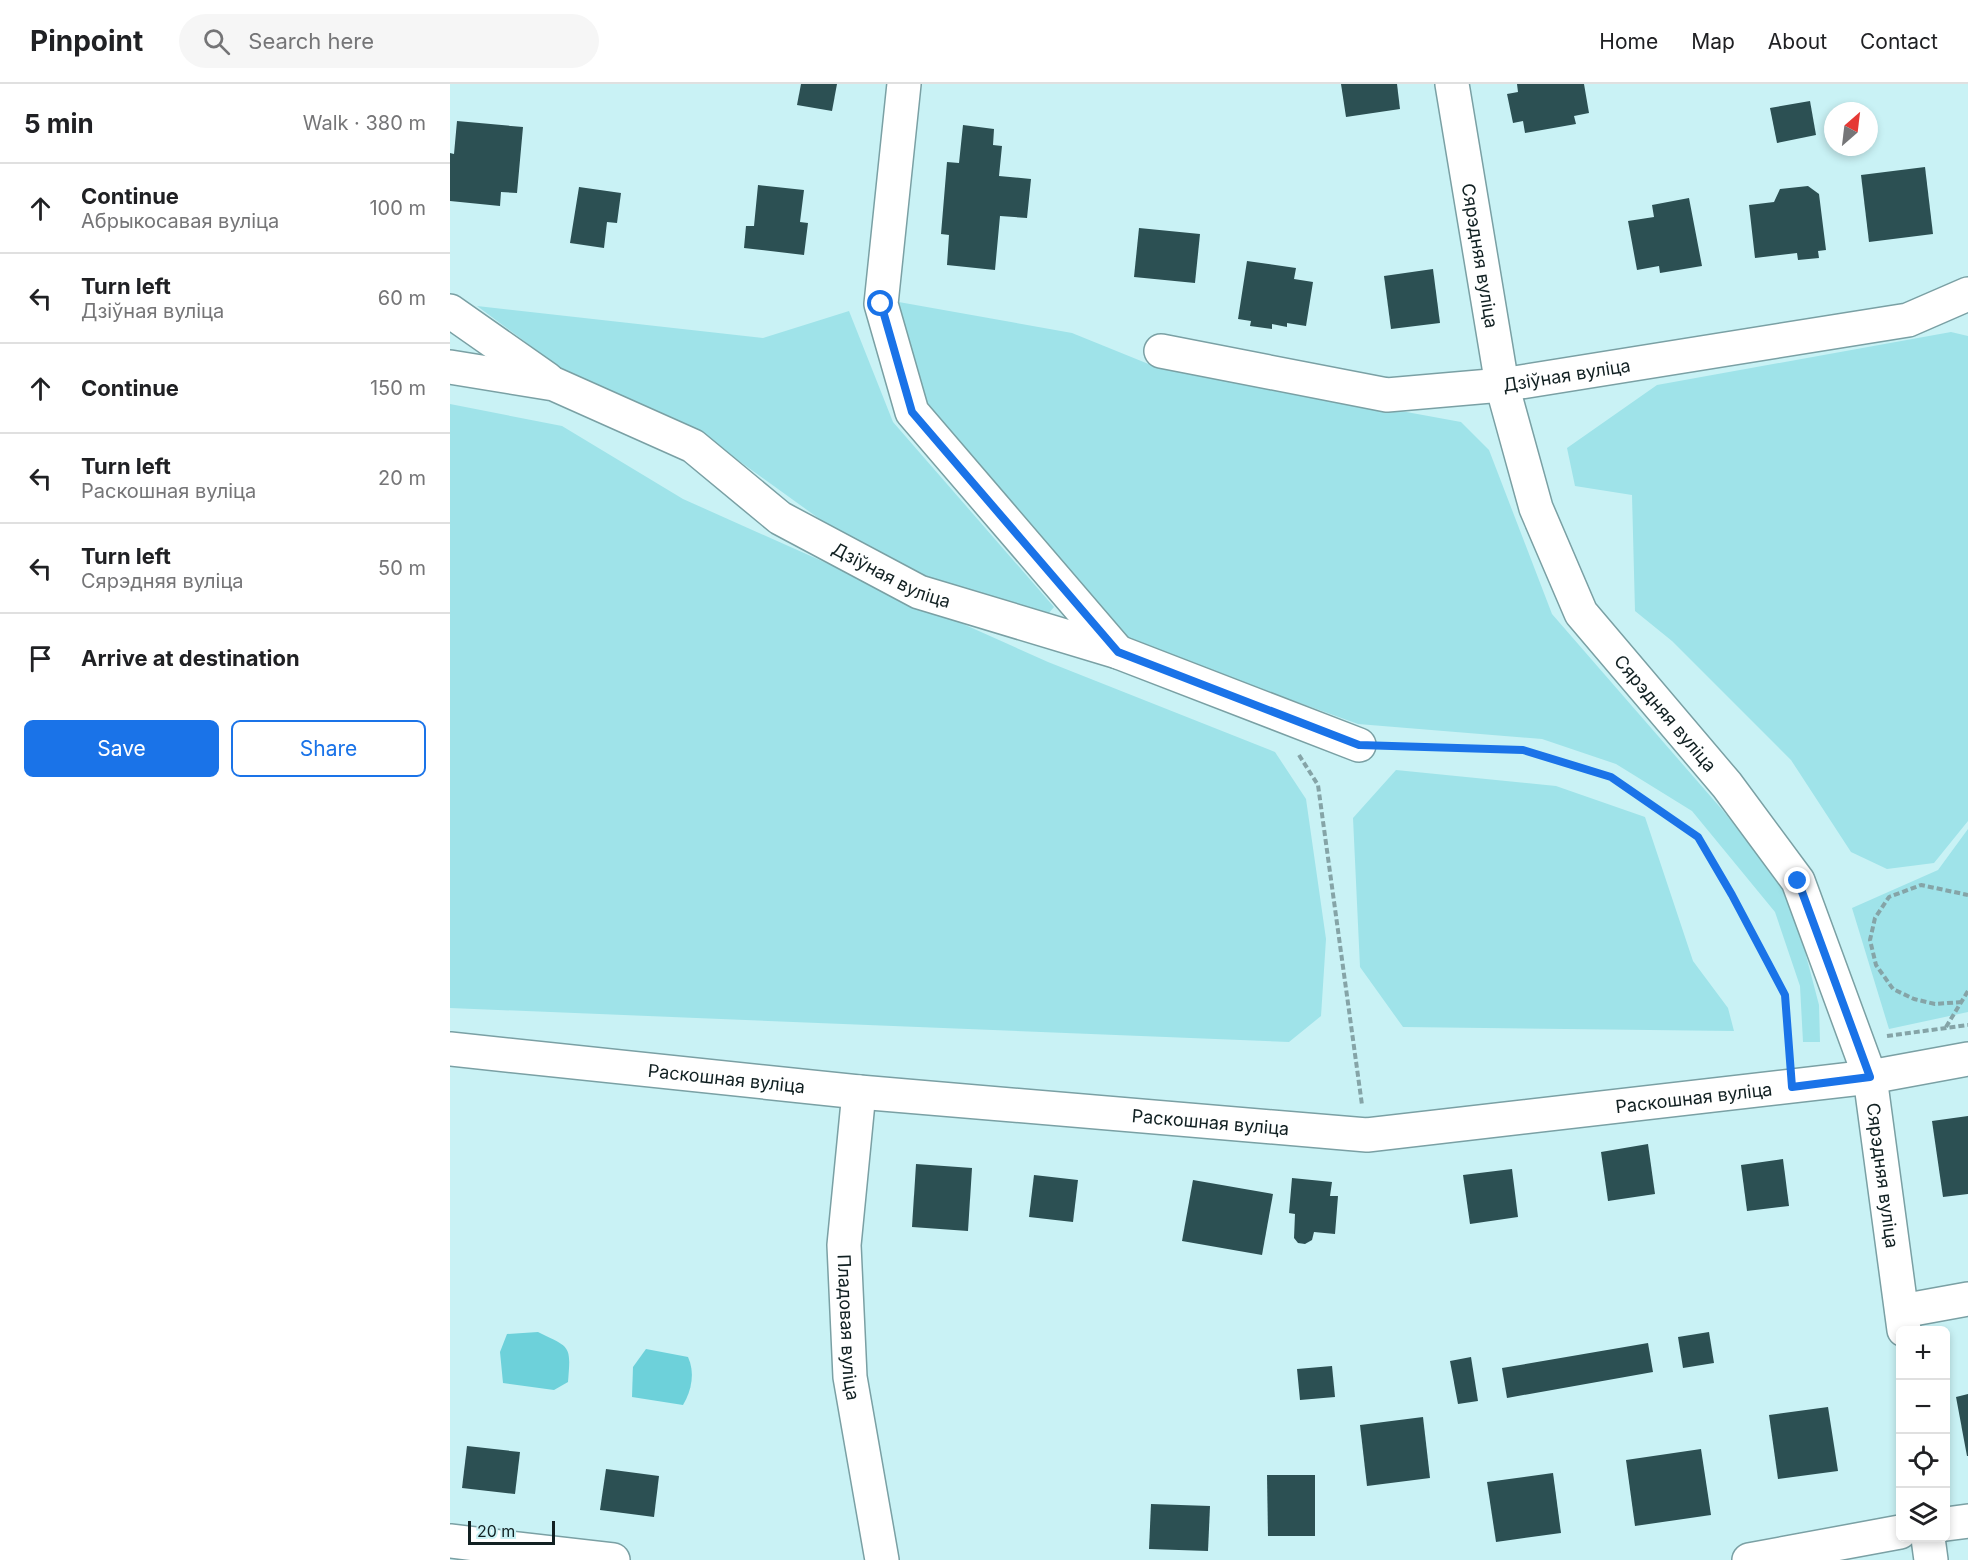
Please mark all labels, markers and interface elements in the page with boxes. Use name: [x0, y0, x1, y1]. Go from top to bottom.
search box: [179, 14, 599, 68]
text: Pinpoint: [30, 24, 143, 58]
icon: search: [200, 25, 233, 58]
text: Search here: [248, 28, 374, 54]
text: Home: [1599, 29, 1658, 54]
text: Map: [1691, 29, 1735, 54]
text: About: [1768, 29, 1827, 54]
text: Contact: [1860, 29, 1938, 54]
north arrow: [1824, 102, 1878, 156]
text: 5 min: [24, 108, 94, 139]
text: Walk · 380 m: [303, 111, 426, 135]
street label: Сярэдняя вуліца: [1458, 182, 1503, 330]
text: Continue: [81, 183, 179, 209]
icon: ahead: [24, 192, 57, 225]
text: 100 m: [369, 196, 426, 220]
text: Абрыкосавая вуліца: [81, 209, 279, 233]
text: Turn left: [81, 273, 171, 299]
icon: left: [24, 282, 57, 315]
text: 60 m: [378, 286, 426, 310]
route start: [867, 290, 893, 316]
text: Дзіўная вуліца: [81, 299, 224, 323]
street label: Дзіўная вуліца: [1501, 354, 1632, 395]
icon: ahead: [24, 372, 57, 405]
text: Continue: [81, 375, 179, 401]
text: 150 m: [370, 376, 426, 400]
text: Turn left: [81, 453, 171, 479]
icon: left: [24, 462, 57, 495]
text: 20 m: [378, 466, 426, 490]
text: Раскошная вуліца: [81, 479, 256, 503]
street label: Дзіўная вуліца: [829, 537, 953, 611]
text: Turn left: [81, 543, 171, 569]
icon: left: [24, 552, 57, 585]
text: 50 m: [378, 556, 426, 580]
text: Сярэдняя вуліца: [81, 569, 244, 593]
icon: arrive: [24, 642, 57, 675]
text: Arrive at destination: [81, 645, 300, 671]
street label: Сярэдняя вуліца: [1610, 650, 1721, 776]
button: Save: [24, 720, 219, 777]
button: Share: [231, 720, 426, 777]
route end: [1784, 867, 1810, 893]
street label: Раскошная вуліца: [647, 1059, 806, 1097]
street label: Раскошная вуліца: [1614, 1078, 1773, 1117]
street label: Сярэдняя вуліца: [1863, 1101, 1903, 1249]
street label: Раскошная вуліца: [1131, 1105, 1290, 1139]
street label: Пладовая вуліца: [834, 1254, 864, 1402]
map controls: [1896, 1326, 1950, 1542]
button: +: [1896, 1326, 1950, 1380]
button: −: [1896, 1380, 1950, 1434]
button: locate: [1896, 1434, 1950, 1488]
button: layers: [1896, 1488, 1950, 1542]
scale bar: [468, 1518, 555, 1546]
text: 20 m: [477, 1521, 515, 1541]

